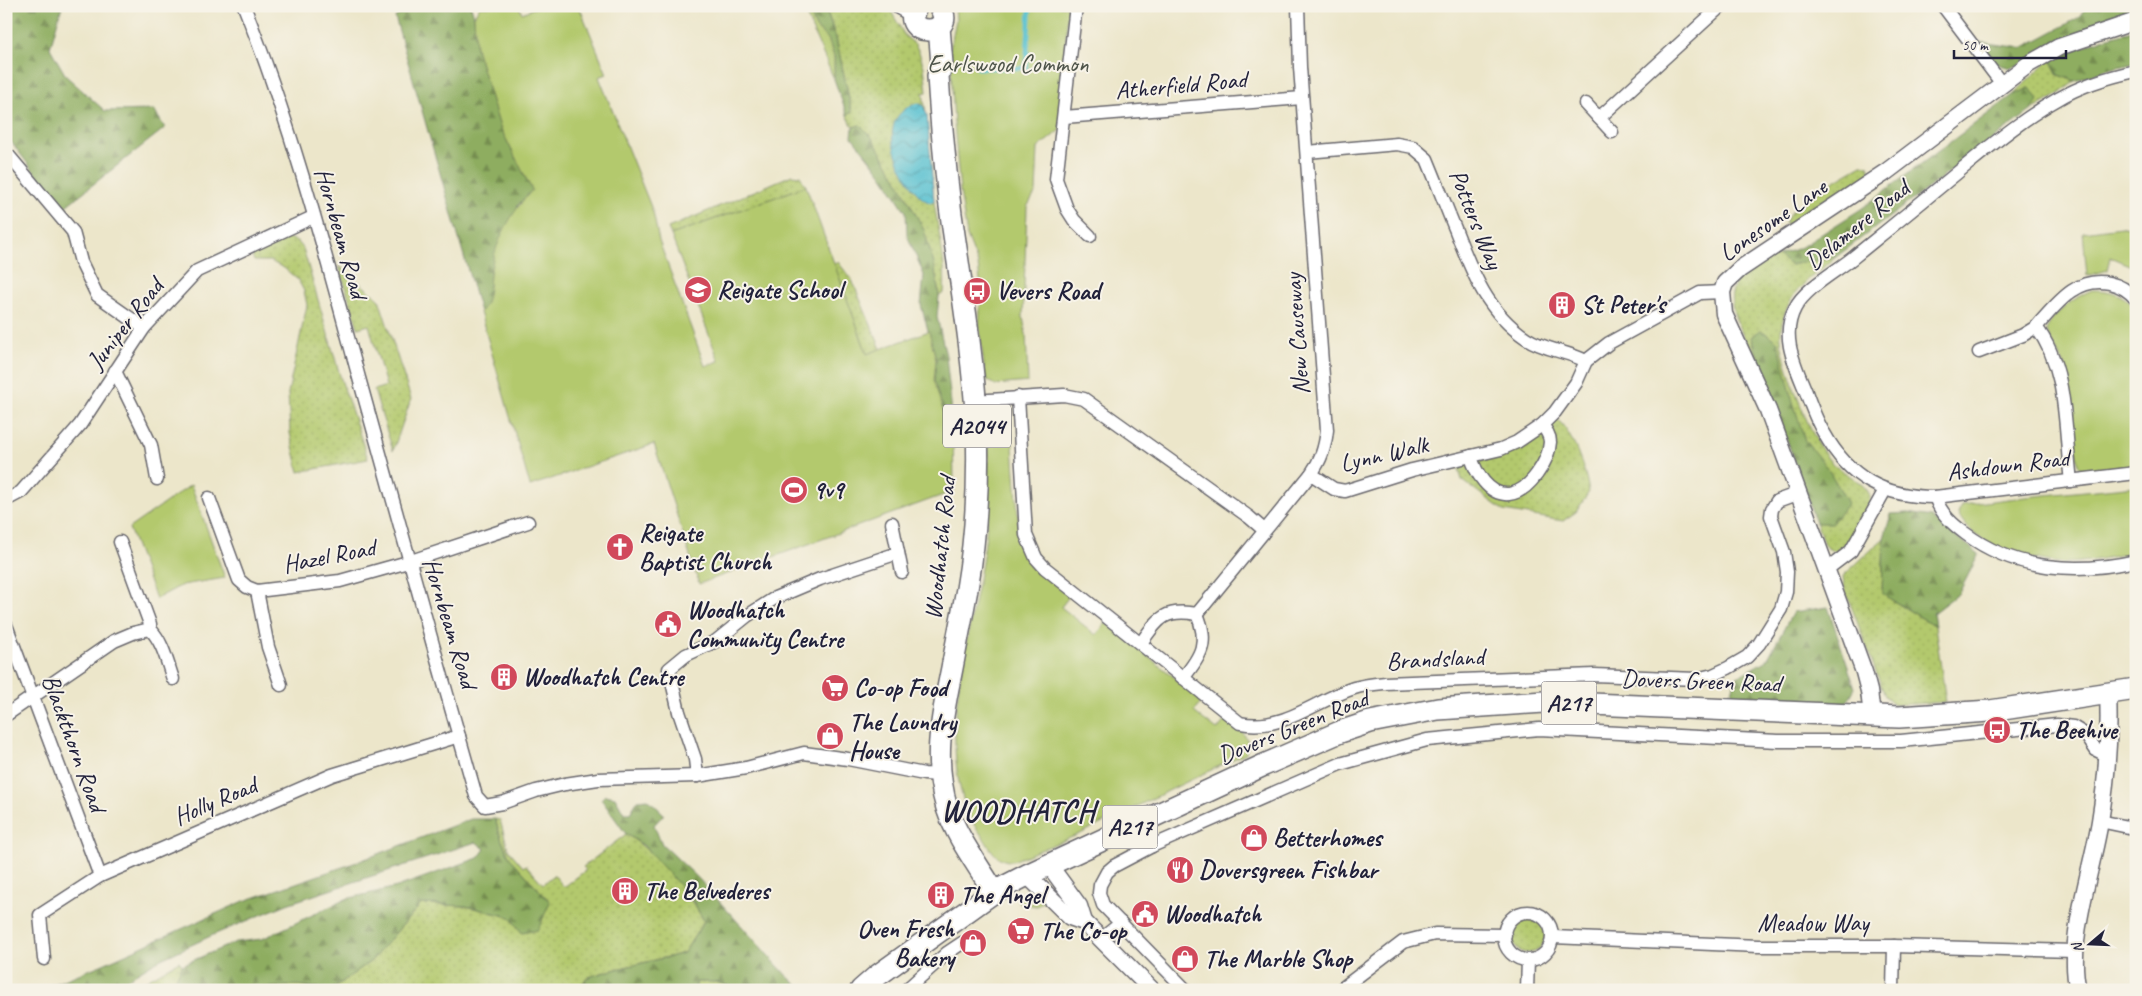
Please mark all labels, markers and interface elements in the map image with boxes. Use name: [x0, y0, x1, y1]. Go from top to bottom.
scale bar: [1954, 28, 2067, 60]
text: 50 m: [1962, 36, 1989, 55]
park label: Earlswood Common: [927, 48, 1089, 80]
street label: Atherfield Road: [1114, 63, 1251, 107]
street label: Hornbeam Road: [307, 164, 376, 306]
street label: Potters Way: [1442, 164, 1511, 275]
street label: Lonesome Lane: [1713, 170, 1835, 269]
street label: Delamere Road: [1798, 170, 1919, 277]
street label: Juniper Road: [79, 269, 173, 377]
street label: New Causeway: [1277, 270, 1317, 396]
place label: Reigate School: [717, 274, 847, 306]
school or university icon: Reigate School: [683, 275, 713, 305]
place label: Vevers Road: [996, 275, 1104, 307]
bus stop icon: Vevers Road: [962, 276, 992, 306]
place label: St Peter's: [1581, 289, 1667, 321]
building icon: St Peter's: [1547, 290, 1577, 320]
road number: A2044: [943, 404, 1011, 448]
street label: Lynn Walk: [1337, 428, 1433, 480]
street label: Ashdown Road: [1945, 441, 2074, 488]
street label: Woodhatch Road: [917, 472, 964, 621]
place label: 9v9: [813, 474, 846, 506]
sports icon: 9v9: [779, 475, 809, 505]
place label: Reigate Baptist Church: [639, 517, 773, 578]
street label: Hazel Road: [280, 531, 381, 581]
church icon: Reigate Baptist Church: [605, 532, 635, 562]
street label: Hornbeam Road: [415, 554, 486, 696]
place label: Woodhatch Community Centre: [687, 594, 845, 655]
public building icon: Woodhatch Community Centre: [653, 609, 683, 639]
street label: Brandsland: [1385, 640, 1489, 678]
place label: Woodhatch Centre: [523, 661, 685, 693]
building icon: Woodhatch Centre: [489, 662, 519, 692]
street label: Dovers Green Road: [1621, 662, 1785, 700]
street label: Blackthorn Road: [34, 670, 115, 820]
place label: Co-op Food: [854, 672, 952, 704]
supermarket icon: Co-op Food: [820, 673, 850, 703]
street label: Dovers Green Road: [1213, 681, 1376, 772]
road number: A217: [1542, 681, 1596, 724]
place label: The Laundry House: [849, 706, 959, 767]
place label: The Beehive: [2016, 714, 2119, 746]
bus stop icon: The Beehive: [1982, 715, 2012, 745]
shop icon: The Laundry House: [815, 721, 845, 751]
street label: Holly Road: [169, 768, 265, 833]
district label: WOODHATCH: [941, 792, 1100, 830]
road number: A217: [1102, 806, 1158, 849]
place label: Betterhomes: [1273, 822, 1384, 854]
shop icon: Betterhomes: [1239, 823, 1269, 853]
place label: Doversgreen Fishbar: [1199, 854, 1380, 886]
restaurant icon: Doversgreen Fishbar: [1165, 855, 1195, 885]
place label: The Belvederes: [644, 875, 771, 907]
building icon: The Belvederes: [610, 876, 640, 906]
place label: The Angel: [960, 879, 1049, 911]
building icon: The Angel: [926, 880, 956, 910]
place label: Woodhatch: [1164, 898, 1263, 930]
public building icon: Woodhatch: [1130, 899, 1160, 929]
street label: Meadow Way: [1757, 907, 1871, 939]
place label: Oven Fresh Bakery: [857, 913, 956, 974]
place label: The Co-op: [1040, 915, 1128, 947]
supermarket icon: The Co-op: [1006, 916, 1036, 946]
north arrow: [2064, 918, 2114, 968]
shop icon: Oven Fresh Bakery: [958, 928, 988, 958]
text: N: [2068, 939, 2088, 955]
place label: The Marble Shop: [1204, 943, 1355, 975]
shop icon: The Marble Shop: [1170, 944, 1200, 974]

